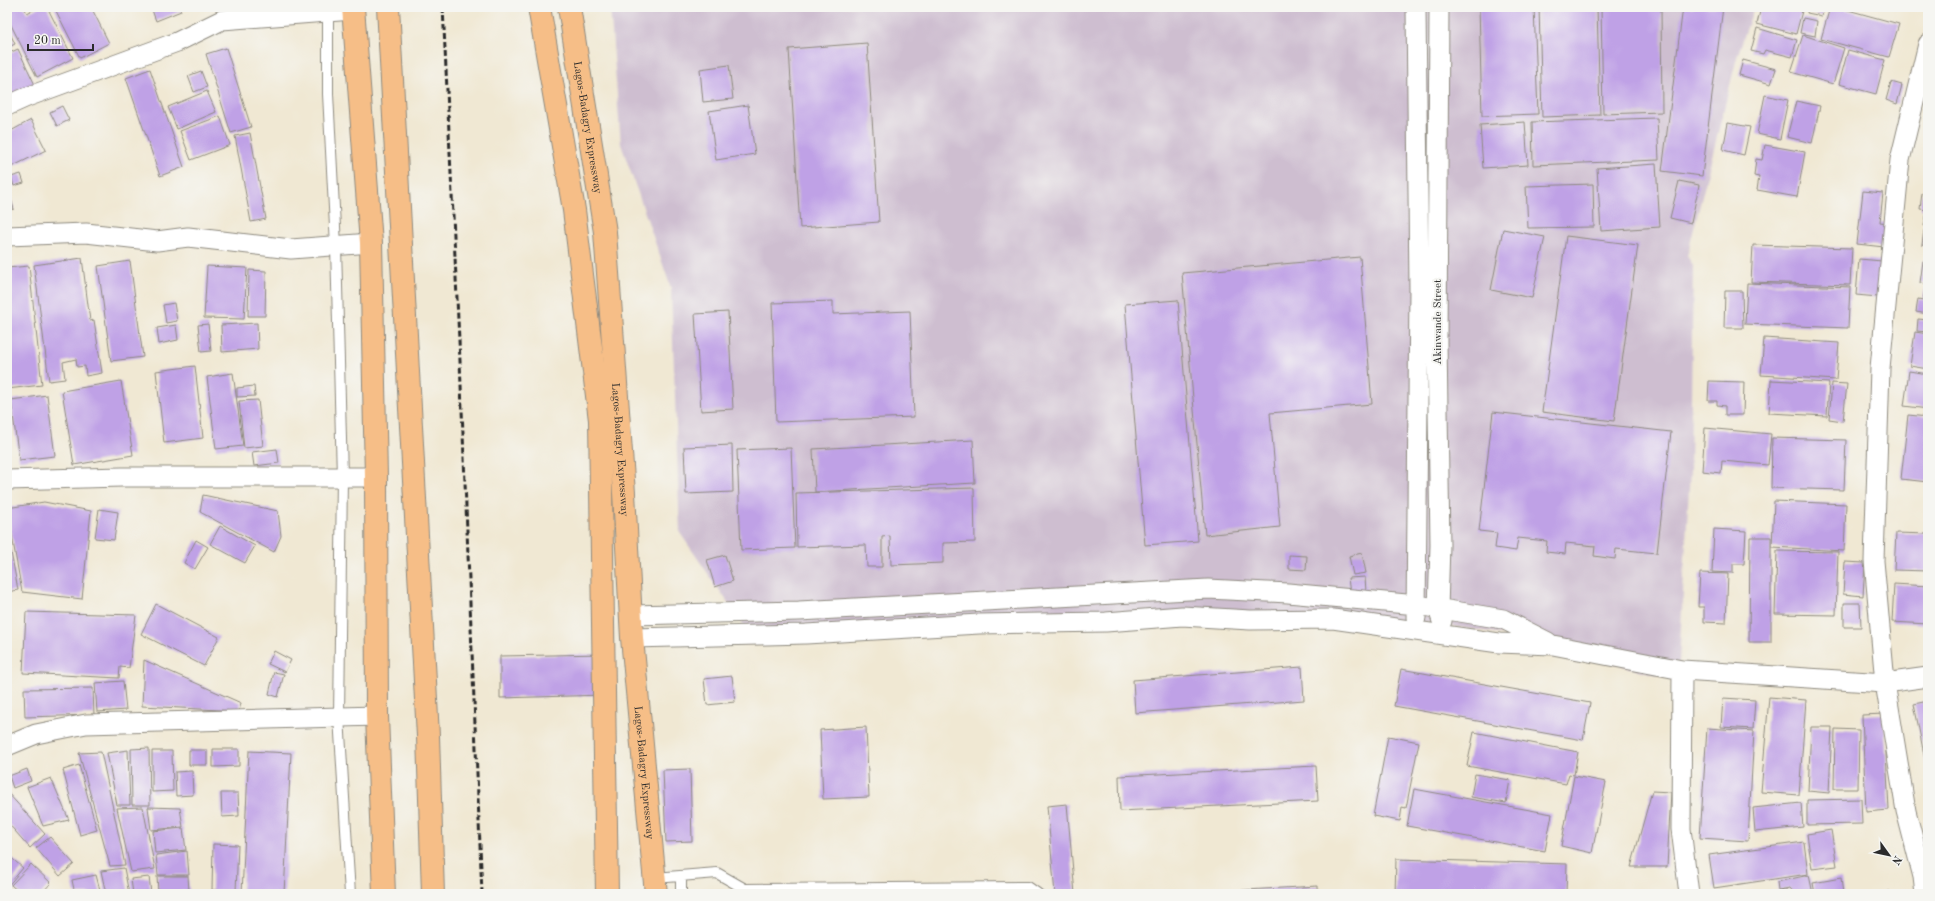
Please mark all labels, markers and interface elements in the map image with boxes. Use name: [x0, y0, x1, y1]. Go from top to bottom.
scale bar: [28, 26, 93, 52]
text: 20 m: [34, 35, 61, 47]
street label: Lagos-Badagry Expressway: [571, 61, 603, 195]
street label: Akinwande Street: [1433, 279, 1444, 365]
street label: Lagos-Badagry Expressway: [609, 382, 629, 517]
street label: Lagos-Badagry Expressway: [631, 705, 655, 840]
north arrow: [1869, 835, 1909, 875]
text: N: [1889, 853, 1903, 867]

